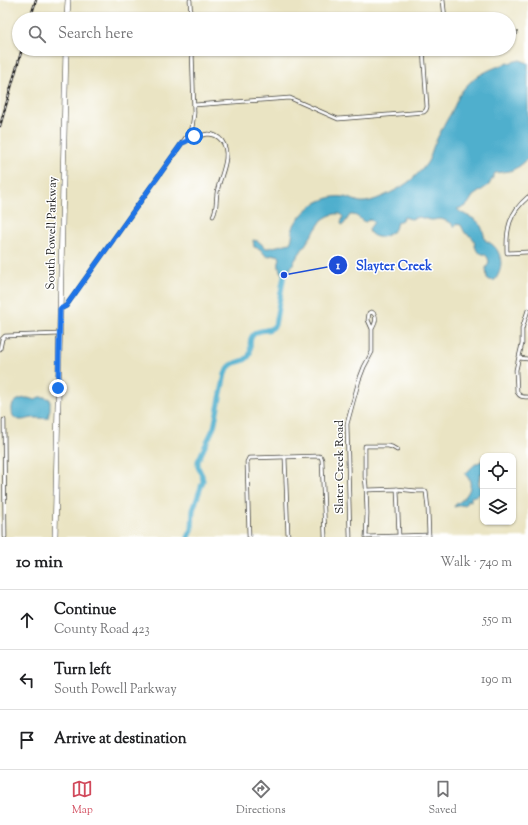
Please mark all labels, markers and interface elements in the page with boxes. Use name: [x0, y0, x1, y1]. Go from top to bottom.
search box: [12, 12, 516, 56]
icon: search: [26, 23, 48, 45]
text: Search here: [58, 24, 133, 45]
route start: [185, 127, 203, 145]
street label: South Powell Parkway: [42, 176, 62, 290]
callout: Slayter Creek: [328, 253, 440, 278]
text: 1: [335, 257, 341, 275]
text: Slayter Creek: [356, 258, 433, 276]
route end: [49, 379, 67, 397]
street label: Slater Creek Road: [331, 420, 349, 514]
map controls: [480, 453, 516, 525]
button: locate: [480, 453, 516, 489]
button: layers: [480, 489, 516, 525]
text: 10 min: [16, 551, 63, 575]
text: Walk · 740 m: [440, 554, 512, 572]
text: Continue: [54, 600, 116, 621]
icon: ahead: [16, 609, 38, 631]
text: 550 m: [483, 611, 512, 629]
text: County Road 423: [54, 621, 150, 639]
text: Turn left: [54, 660, 111, 681]
icon: left: [16, 669, 38, 691]
text: 190 m: [481, 671, 512, 689]
text: South Powell Parkway: [54, 681, 177, 699]
icon: arrive: [16, 729, 38, 751]
text: Arrive at destination: [54, 729, 187, 750]
tab: Map: [71, 778, 93, 818]
tab: Directions: [236, 778, 286, 818]
tab: Saved: [428, 778, 457, 818]

